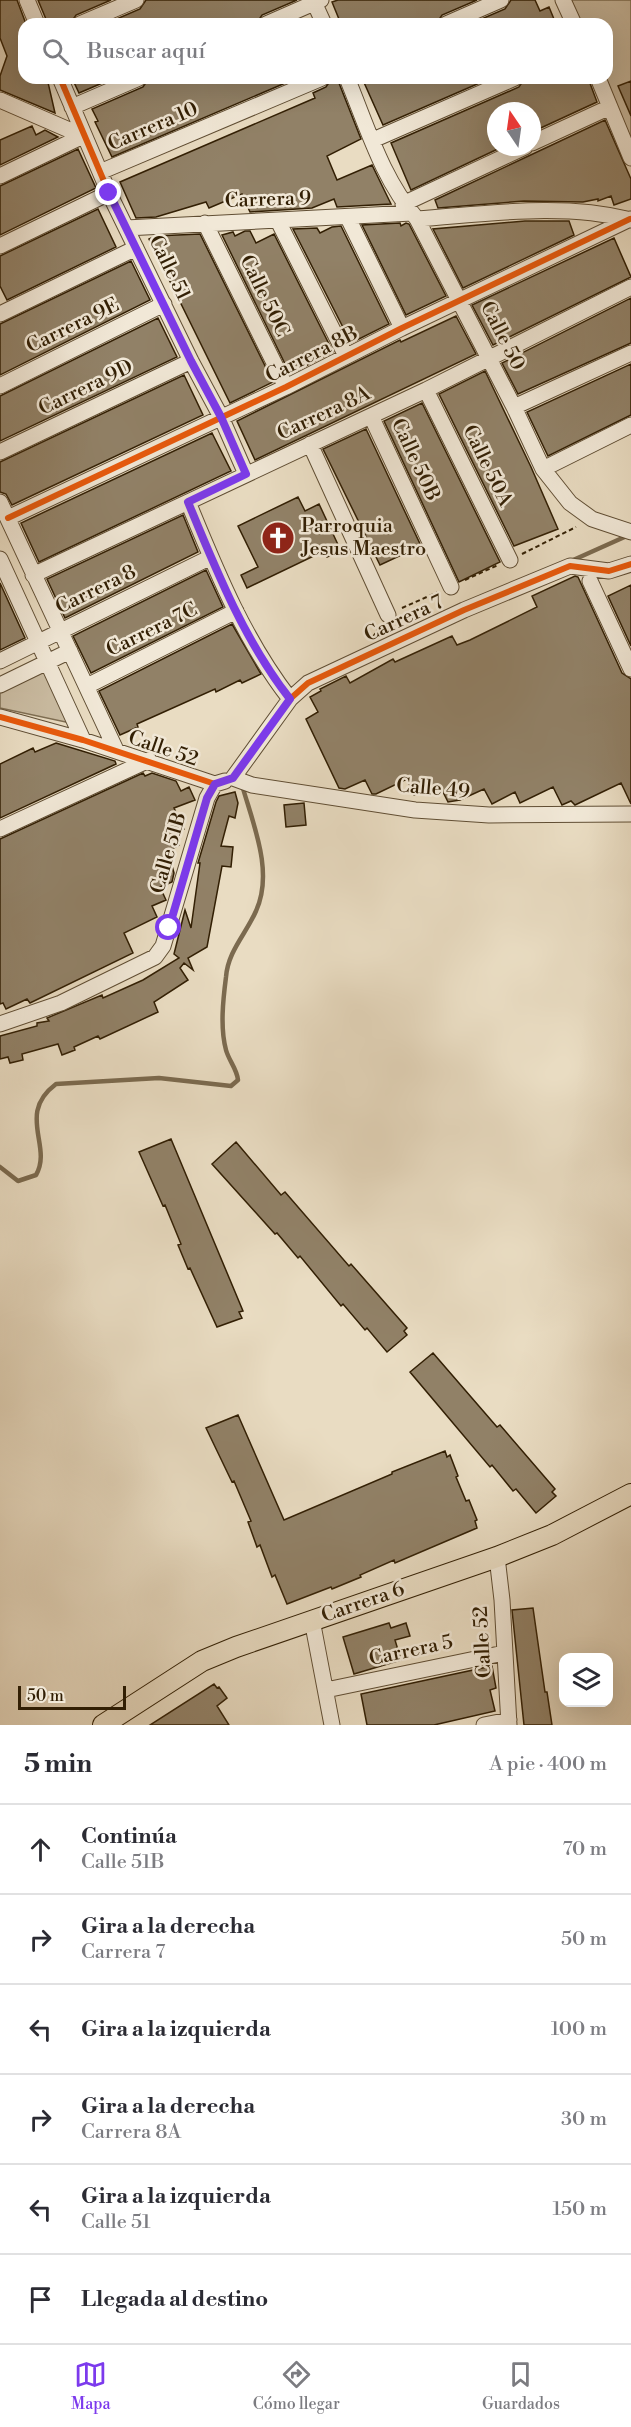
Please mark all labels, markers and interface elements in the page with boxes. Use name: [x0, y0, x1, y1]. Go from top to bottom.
search box: [18, 18, 613, 84]
icon: search: [39, 35, 72, 68]
text: Buscar aquí: [87, 38, 205, 65]
street label: Carrera 10: [104, 97, 202, 157]
north arrow: [487, 102, 541, 156]
route end: [95, 179, 121, 205]
street label: Carrera 9: [224, 186, 312, 214]
street label: Calle 51: [143, 231, 196, 305]
street label: Calle 50C: [233, 251, 295, 341]
street label: Carrera 9E: [22, 293, 124, 359]
street label: Calle 50: [474, 297, 530, 375]
street label: Carrera 8B: [262, 321, 362, 389]
street label: Carrera 9D: [35, 354, 137, 422]
street label: Carrera 8A: [273, 381, 376, 447]
street label: Calle 50B: [385, 415, 445, 505]
street label: Calle 50A: [456, 421, 518, 512]
place label: Parroquia Jesus Maestro: [300, 514, 426, 562]
church icon: Parroquia Jesus Maestro: [260, 520, 296, 556]
street label: Carrera 8: [52, 560, 140, 620]
street label: Carrera 7: [360, 590, 448, 648]
street label: Carrera 7C: [102, 597, 202, 663]
street label: Calle 52: [125, 725, 201, 773]
street label: Calle 49: [395, 773, 471, 805]
street label: Calle 51B: [145, 809, 193, 897]
route start: [155, 914, 181, 940]
street label: Carrera 6: [318, 1577, 408, 1629]
street label: Calle 52: [469, 1605, 497, 1679]
street label: Carrera 5: [367, 1630, 455, 1672]
map controls: [559, 1653, 613, 1707]
button: layers: [559, 1653, 613, 1707]
scale bar: [18, 1683, 126, 1710]
text: 50 m: [27, 1686, 64, 1706]
text: 5 min: [24, 1748, 92, 1780]
text: A pie · 400 m: [489, 1752, 607, 1777]
text: Continúa: [81, 1823, 177, 1850]
icon: ahead: [24, 1833, 57, 1866]
text: 70 m: [563, 1837, 607, 1862]
text: Calle 51B: [81, 1850, 165, 1875]
text: Gira a la derecha: [81, 1913, 255, 1940]
icon: right: [24, 1923, 57, 1956]
text: 50 m: [561, 1927, 607, 1952]
text: Carrera 7: [81, 1940, 165, 1965]
icon: left: [24, 2013, 57, 2046]
text: Gira a la izquierda: [81, 2016, 271, 2043]
text: 100 m: [551, 2017, 607, 2042]
text: Gira a la derecha: [81, 2093, 255, 2120]
icon: right: [24, 2103, 57, 2136]
text: 30 m: [561, 2107, 607, 2132]
text: Carrera 8A: [81, 2120, 181, 2145]
text: Gira a la izquierda: [81, 2183, 271, 2210]
icon: left: [24, 2193, 57, 2226]
text: 150 m: [552, 2197, 607, 2222]
text: Calle 51: [81, 2210, 151, 2235]
icon: arrive: [24, 2283, 57, 2316]
text: Llegada al destino: [81, 2286, 268, 2313]
tab: Mapa: [71, 2358, 111, 2414]
tab: Cómo llegar: [253, 2358, 340, 2414]
tab: Guardados: [482, 2358, 560, 2414]

